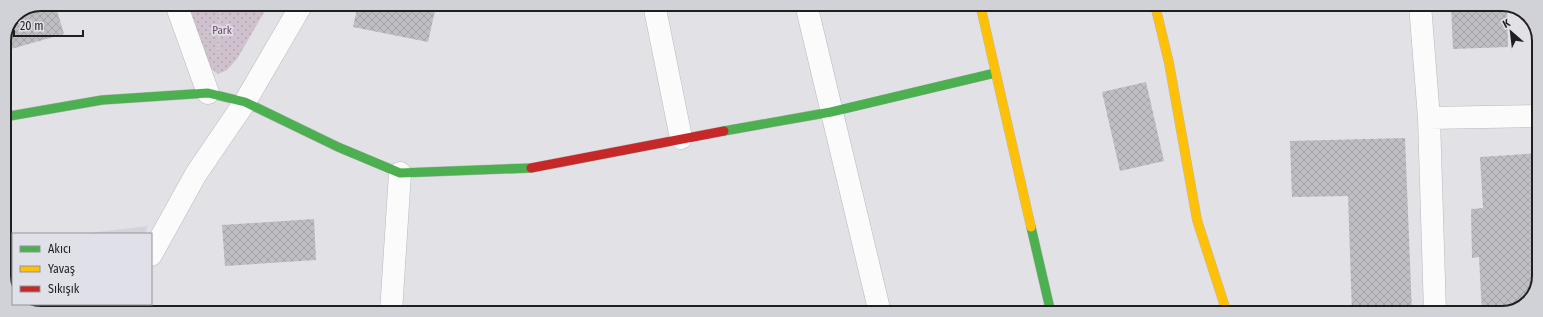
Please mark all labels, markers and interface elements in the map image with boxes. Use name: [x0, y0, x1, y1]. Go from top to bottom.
scale bar: [14, 12, 83, 38]
north arrow: [1491, 12, 1531, 52]
text: K: [1501, 16, 1513, 31]
text: 20 m: [20, 19, 44, 33]
park label: Park: [212, 24, 233, 37]
legend: [12, 233, 152, 305]
text: Akıcı: [48, 242, 71, 256]
text: Yavaş: [48, 262, 75, 276]
text: Sıkışık: [48, 282, 80, 296]

